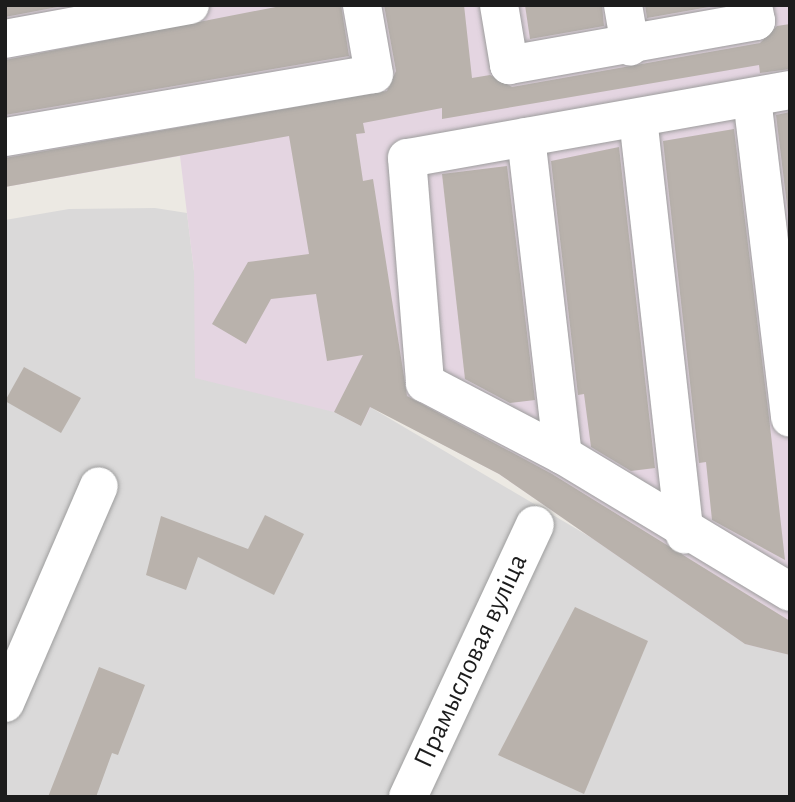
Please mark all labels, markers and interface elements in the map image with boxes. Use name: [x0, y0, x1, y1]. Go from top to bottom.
street label: Прамысловая вуліца: [407, 549, 535, 773]

